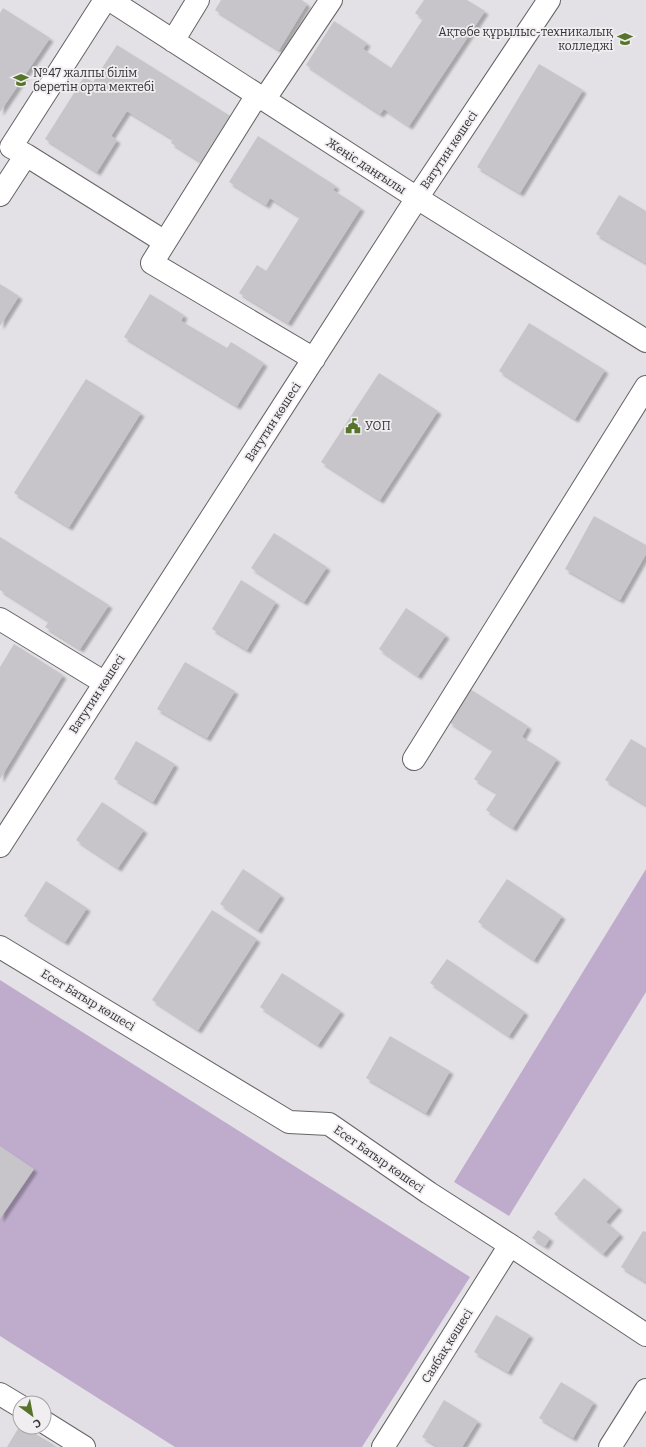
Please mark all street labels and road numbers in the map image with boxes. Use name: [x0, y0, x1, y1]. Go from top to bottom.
street label: Ватутин көшесі: [418, 108, 481, 192]
street label: Жеңіс даңғылы: [324, 135, 409, 197]
street label: Ватутин көшесі: [242, 380, 304, 464]
street label: Ватутин көшесі: [66, 652, 128, 736]
street label: Есет Батыр көшесі: [38, 966, 138, 1034]
street label: Есет Батыр көшесі: [331, 1123, 427, 1196]
street label: Саябақ көшесі: [419, 1306, 476, 1386]

